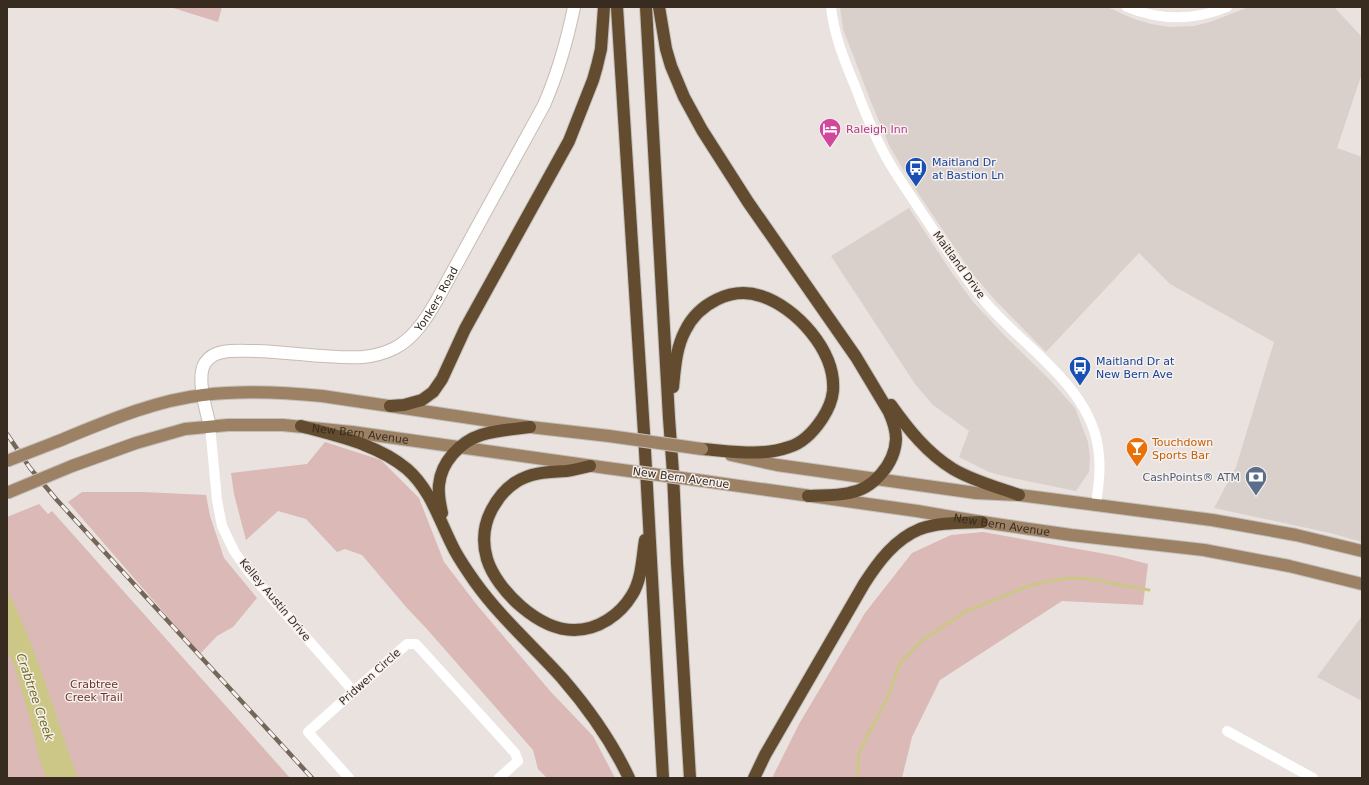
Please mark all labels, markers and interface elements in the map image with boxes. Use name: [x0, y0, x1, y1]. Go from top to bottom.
hotel icon: Raleigh Inn: [817, 116, 843, 149]
place label: Raleigh Inn: [846, 123, 908, 136]
bus stop icon: Maitland Dr at Bastion Ln: [903, 155, 929, 188]
place label: Maitland Dr at Bastion Ln: [932, 156, 1004, 182]
street label: Maitland Drive: [930, 229, 988, 301]
street label: Yonkers Road: [411, 264, 461, 335]
bus stop icon: Maitland Dr at New Bern Ave: [1067, 354, 1093, 387]
place label: Maitland Dr at New Bern Ave: [1096, 355, 1175, 381]
street label: New Bern Avenue: [311, 421, 410, 446]
bar icon: Touchdown Sports Bar: [1124, 435, 1150, 468]
place label: Touchdown Sports Bar: [1151, 436, 1213, 462]
bank icon: CashPoints® ATM: [1243, 464, 1269, 497]
street label: New Bern Avenue: [632, 465, 730, 491]
place label: CashPoints® ATM: [1142, 471, 1240, 484]
street label: New Bern Avenue: [952, 511, 1051, 538]
street label: Kelley Austin Drive: [237, 556, 313, 644]
street label: Pridwen Circle: [337, 646, 404, 708]
water label: Crabtree Creek: [13, 651, 57, 744]
park label: Crabtree Creek Trail: [65, 678, 123, 704]

